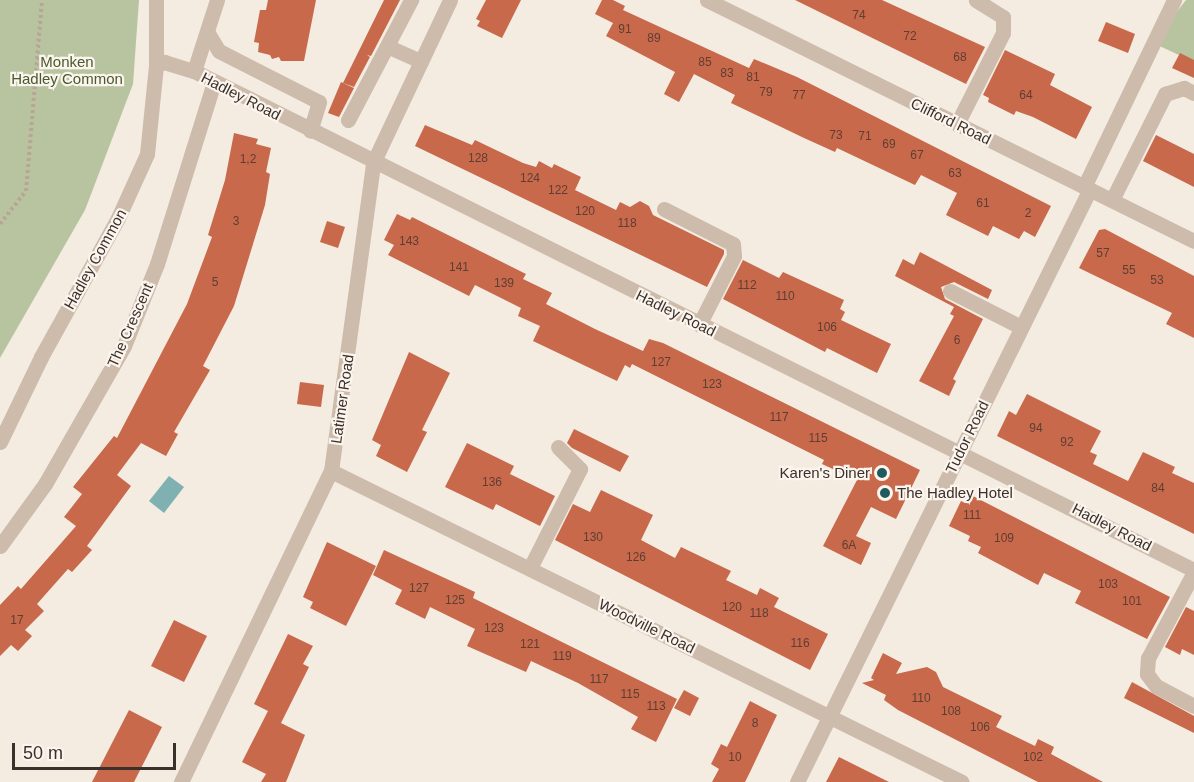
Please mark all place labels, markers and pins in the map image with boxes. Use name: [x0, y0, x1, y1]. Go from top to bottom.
place label: Karen's Diner: [780, 464, 870, 482]
marker: Karen's Diner: [875, 466, 889, 480]
place label: The Hadley Hotel: [897, 484, 1013, 502]
marker: The Hadley Hotel: [878, 486, 892, 500]

